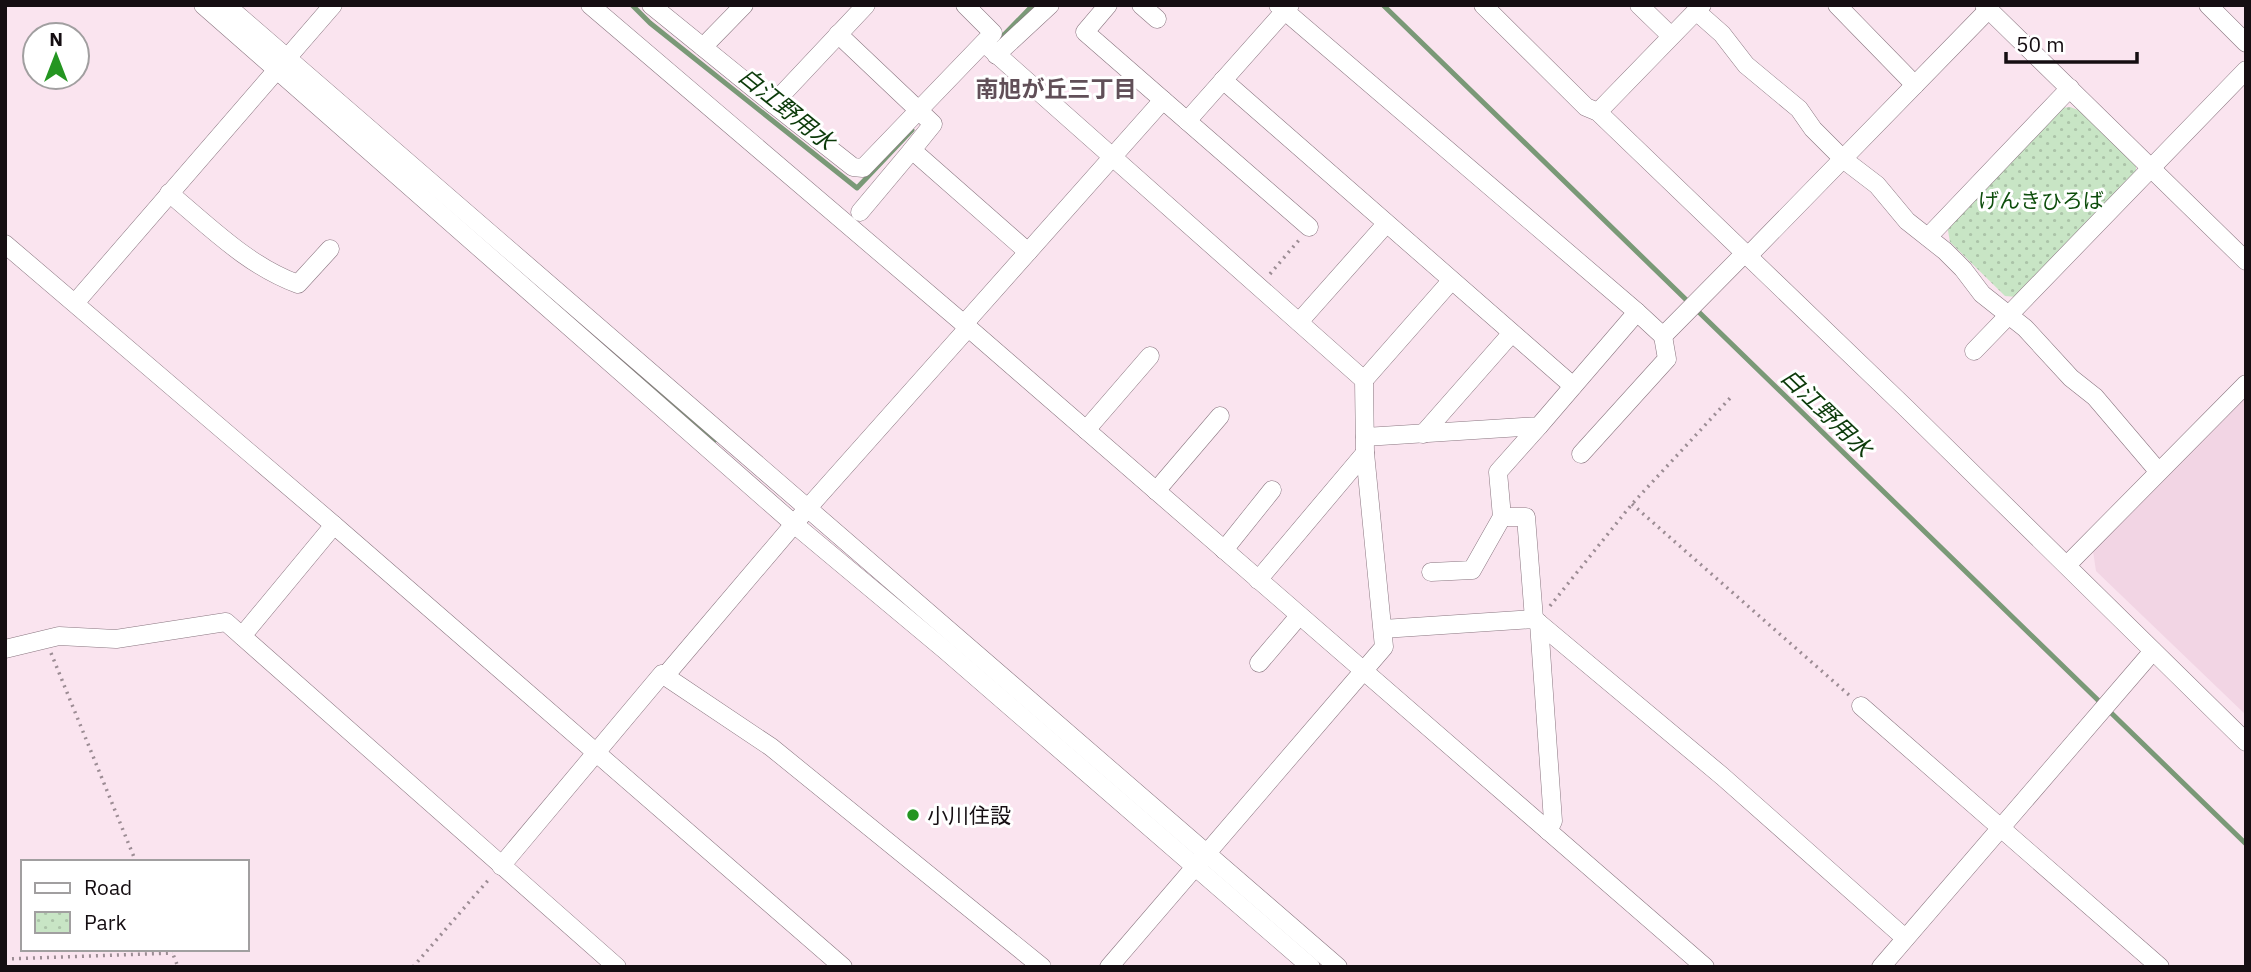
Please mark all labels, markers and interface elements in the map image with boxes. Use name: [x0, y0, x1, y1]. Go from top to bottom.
north arrow: [21, 21, 91, 91]
scale bar: [2006, 21, 2137, 65]
text: N: [49, 27, 63, 51]
text: 50 m: [2016, 30, 2065, 58]
water label: 白江野用水: [733, 60, 843, 158]
district label: 南旭が丘三丁目: [976, 73, 1137, 103]
park label: げんきひろば: [1978, 186, 2104, 214]
water label: 白江野用水: [1775, 361, 1881, 465]
place label: 小川住設: [927, 801, 1011, 829]
marker: 小川住設: [905, 807, 921, 823]
legend: [21, 860, 248, 951]
text: Road: [84, 873, 132, 901]
text: Park: [84, 908, 127, 936]

